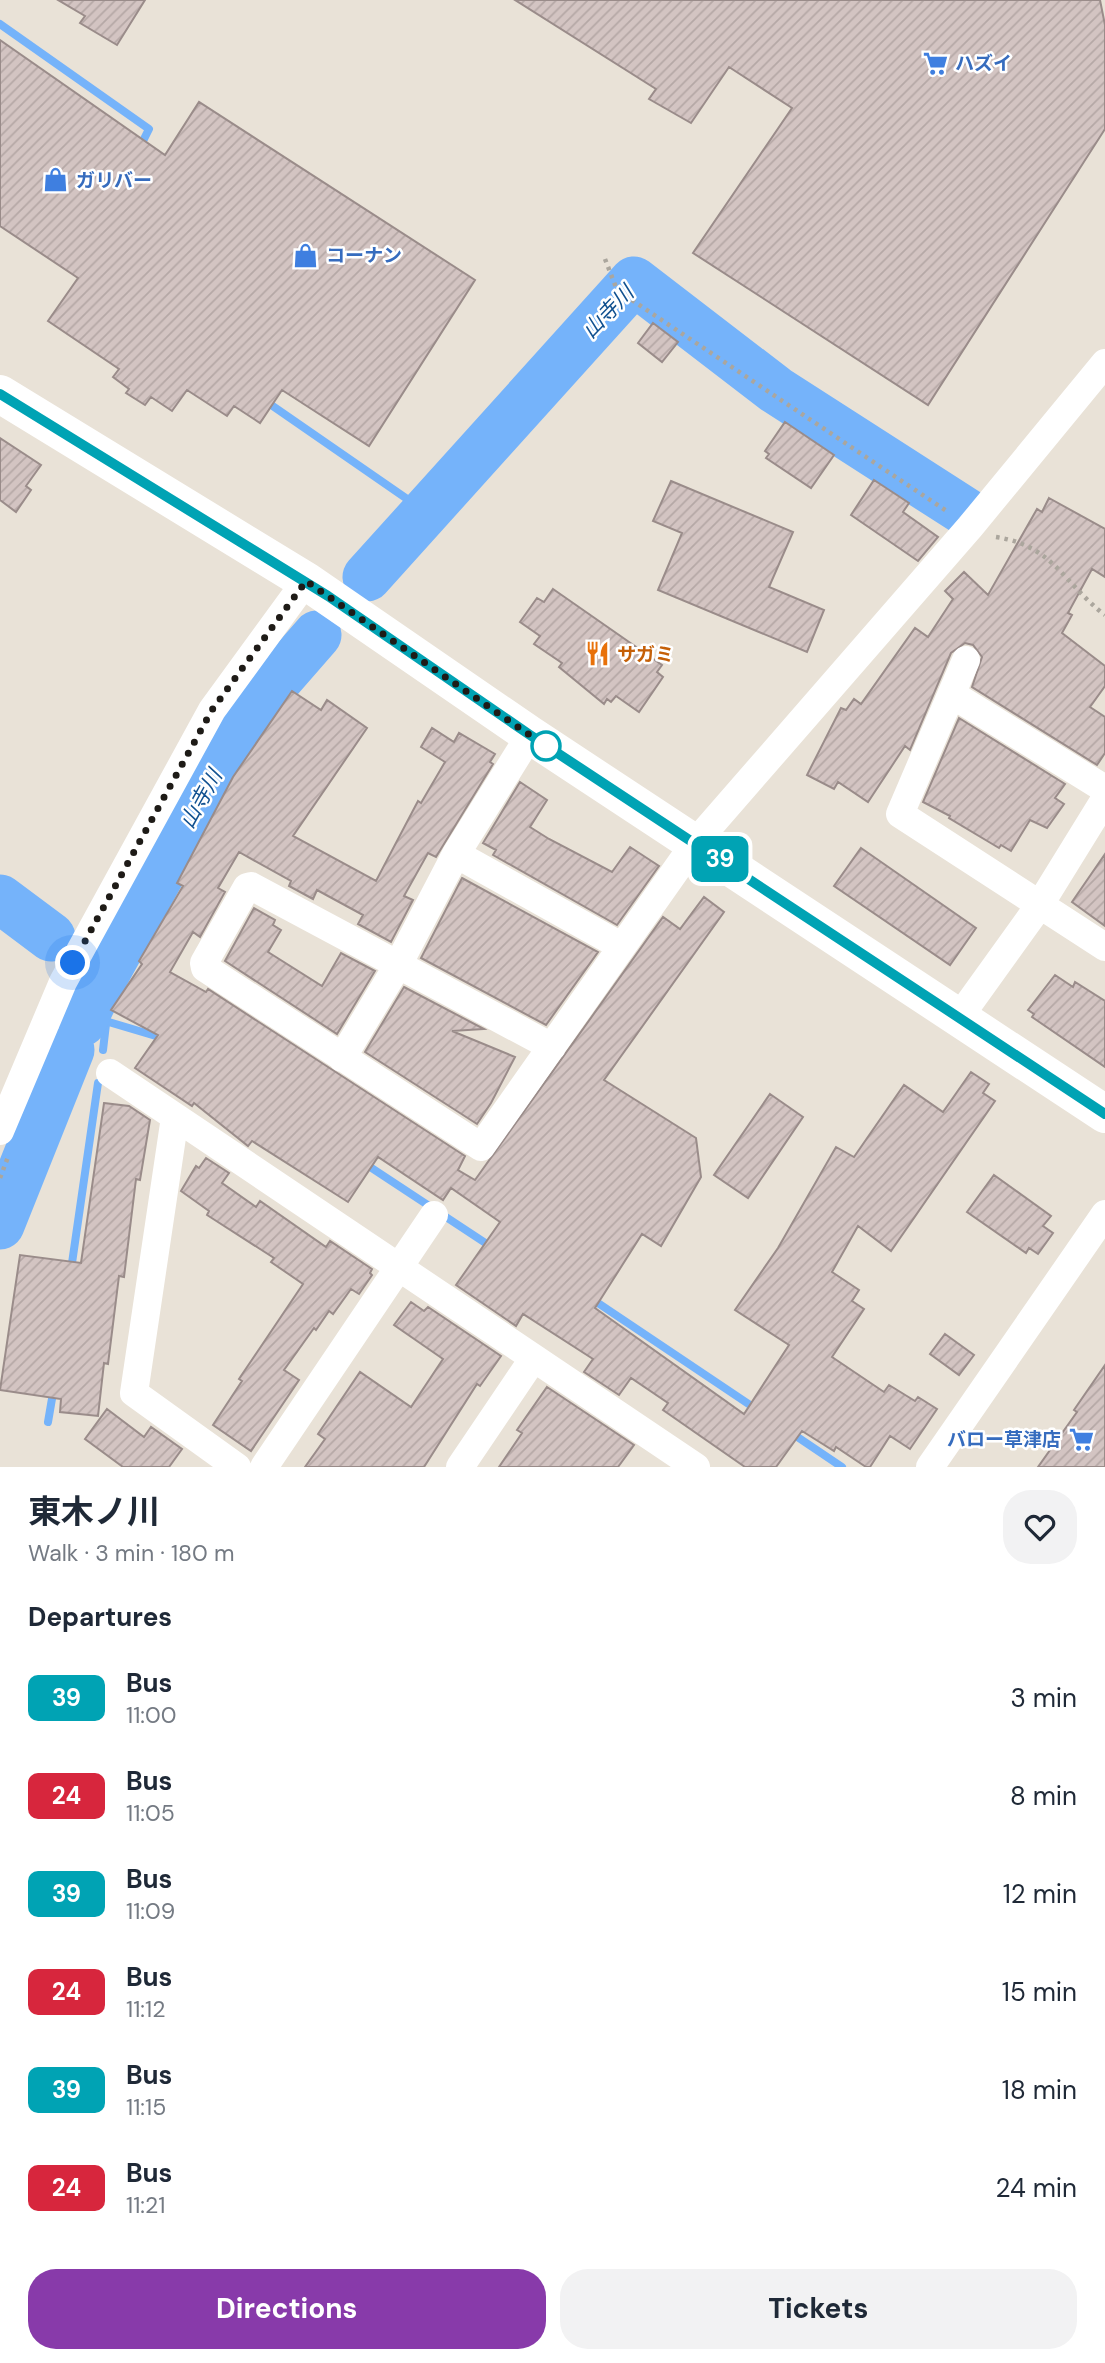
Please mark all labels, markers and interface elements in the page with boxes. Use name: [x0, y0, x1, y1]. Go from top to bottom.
supermarket icon: ハズイ: [921, 49, 949, 77]
place label: ハズイ: [955, 51, 1012, 76]
shop icon: ガリバー: [42, 166, 70, 194]
place label: ガリバー: [76, 168, 152, 193]
shop icon: コーナン: [292, 241, 320, 269]
place label: コーナン: [326, 243, 402, 268]
water label: 山寺川: [576, 278, 641, 344]
restaurant icon: サガミ: [583, 640, 611, 668]
place label: サガミ: [617, 642, 674, 667]
unlabelled marker: [531, 731, 561, 761]
water label: 山寺川: [173, 763, 229, 833]
line badge: 39: [688, 836, 752, 882]
text: 39: [705, 843, 735, 874]
your location: [55, 945, 90, 980]
supermarket icon: バロー草津店: [1067, 1425, 1095, 1453]
place label: バロー草津店: [947, 1427, 1061, 1452]
text: 東木ノ川: [28, 1490, 160, 1533]
button: heart: [1003, 1490, 1077, 1564]
text: Walk · 3 min · 180 m: [28, 1538, 234, 1568]
text: Departures: [28, 1600, 172, 1634]
text: Bus: [126, 1666, 172, 1700]
text: 3 min: [1010, 1681, 1077, 1715]
text: 39: [52, 1682, 81, 1713]
text: 11:00: [126, 1700, 176, 1730]
text: Bus: [126, 1764, 172, 1798]
text: 8 min: [1010, 1779, 1077, 1813]
text: 24: [52, 1780, 81, 1811]
text: 11:05: [126, 1798, 175, 1828]
text: Bus: [126, 1862, 172, 1896]
text: 12 min: [1003, 1877, 1077, 1911]
text: 39: [52, 1878, 81, 1909]
text: 11:09: [126, 1896, 175, 1926]
text: Bus: [126, 1960, 172, 1994]
text: 15 min: [1002, 1975, 1077, 2009]
text: 24: [52, 1976, 81, 2007]
text: 11:12: [126, 1994, 165, 2024]
text: Bus: [126, 2058, 172, 2092]
text: 18 min: [1002, 2073, 1077, 2107]
text: 39: [52, 2074, 81, 2105]
text: 11:15: [126, 2092, 166, 2122]
text: Bus: [126, 2156, 172, 2190]
text: 24 min: [995, 2171, 1077, 2205]
text: 24: [52, 2172, 81, 2203]
text: 11:21: [126, 2190, 165, 2220]
button: Directions: [28, 2269, 546, 2349]
button: Tickets: [560, 2269, 1077, 2349]

